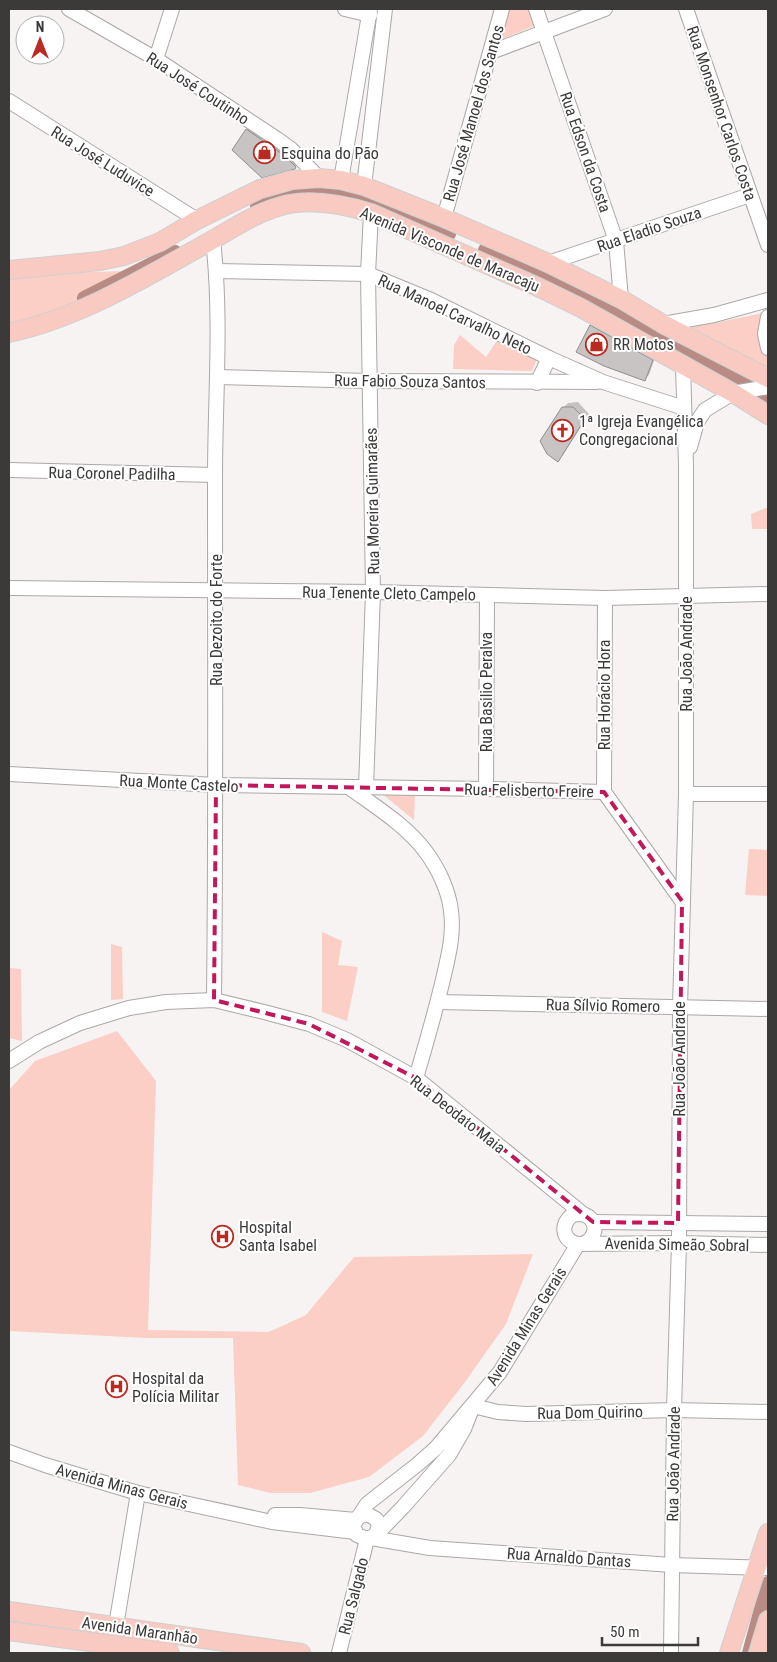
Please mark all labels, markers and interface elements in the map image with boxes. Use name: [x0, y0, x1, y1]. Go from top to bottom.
north arrow: [15, 15, 65, 65]
text: N: [36, 19, 44, 35]
street label: Rua José Manoel dos Santos: [439, 23, 508, 204]
street label: Rua Monsenhor Carlos Costa: [683, 23, 760, 203]
street label: Rua José Coutinho: [143, 48, 253, 129]
street label: Rua Edson da Costa: [556, 89, 615, 215]
street label: Rua José Luduvice: [48, 122, 158, 201]
shop icon: Esquina do Pão: [253, 141, 277, 165]
place label: Esquina do Pão: [281, 144, 379, 163]
street label: Avenida Visconde de Maracaju: [357, 203, 543, 296]
street label: Rua Eladio Souza: [595, 203, 704, 256]
street label: Rua Manoel Carvalho Neto: [375, 271, 535, 358]
shop icon: RR Motos: [585, 332, 609, 356]
place label: RR Motos: [613, 335, 674, 354]
street label: Rua Fabio Souza Santos: [334, 371, 486, 392]
place label: 1ª Igreja Evangélica Congregacional: [579, 412, 704, 449]
church icon: 1ª Igreja Evangélica Congregacional: [551, 418, 575, 442]
street label: Rua Moreira Guimarães: [362, 427, 383, 575]
street label: Rua Coronel Padilha: [48, 463, 176, 484]
street label: Rua Dezoito do Forte: [207, 554, 226, 686]
street label: Rua Tenente Cleto Campelo: [302, 582, 476, 605]
street label: Rua João Andrade: [677, 596, 696, 712]
street label: Rua Basilio Peralva: [477, 632, 496, 752]
street label: Rua Horácio Hora: [595, 640, 614, 750]
street label: Rua Monte Castelo: [119, 771, 239, 796]
street label: Rua Felisberto Freire: [464, 780, 594, 801]
street label: Rua Sílvio Romero: [546, 995, 660, 1016]
street label: Rua João Andrade: [670, 1001, 689, 1117]
street label: Rua Deodato Maia: [406, 1071, 509, 1157]
place label: Hospital Santa Isabel: [239, 1218, 317, 1255]
hospital icon: Hospital Santa Isabel: [211, 1224, 235, 1248]
street label: Avenida Simeão Sobral: [604, 1234, 750, 1255]
street label: Avenida Minas Gerais: [482, 1264, 571, 1389]
place label: Hospital da Polícia Militar: [132, 1369, 219, 1406]
hospital icon: Hospital da Polícia Militar: [104, 1375, 128, 1399]
street label: Rua Dom Quirino: [537, 1402, 643, 1423]
street label: Rua João Andrade: [663, 1406, 684, 1522]
street label: Avenida Minas Gerais: [54, 1460, 190, 1513]
street label: Rua Arnaldo Dantas: [506, 1544, 632, 1571]
street label: Rua Salgado: [335, 1556, 372, 1637]
street label: Avenida Maranhão: [81, 1613, 199, 1648]
scale bar: [602, 1614, 698, 1646]
text: 50 m: [610, 1623, 640, 1641]

